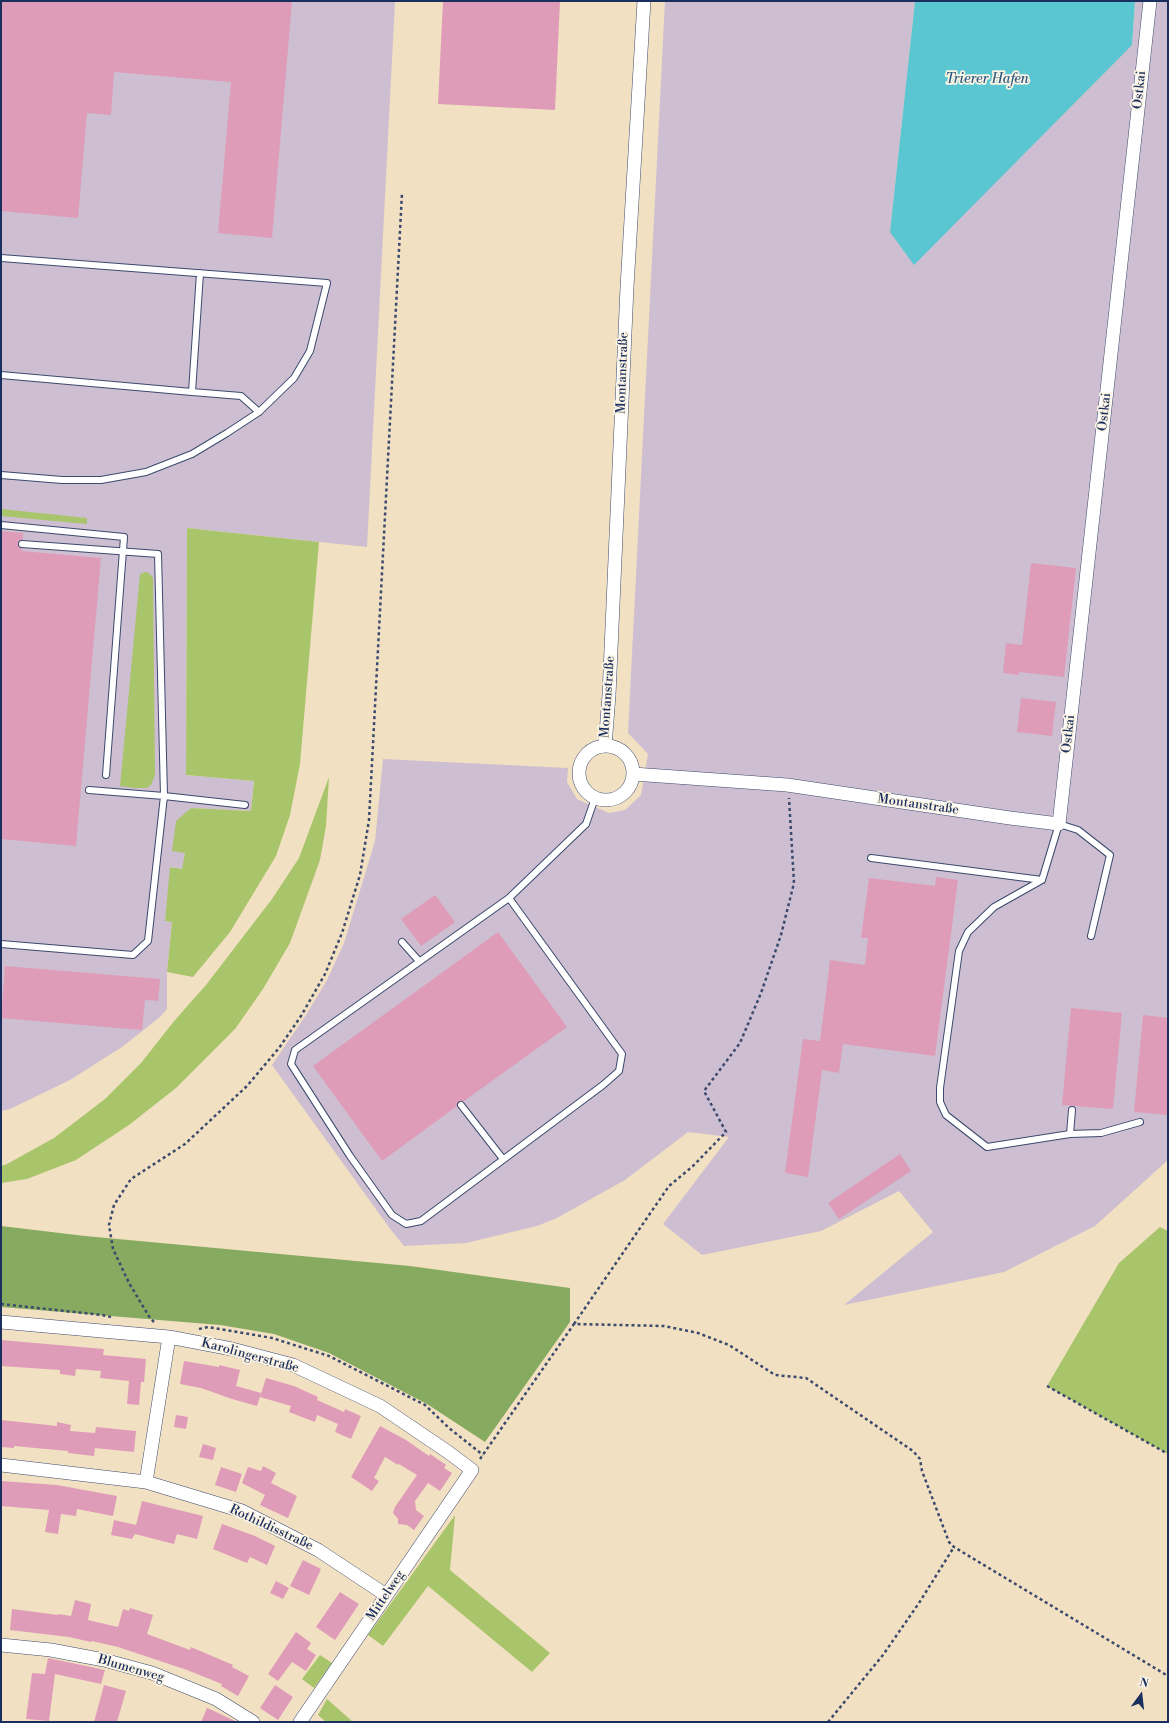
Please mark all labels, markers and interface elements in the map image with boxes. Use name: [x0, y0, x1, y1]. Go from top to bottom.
street label: Ostkai: [1130, 70, 1150, 110]
water label: Trierer Hafen: [945, 72, 1029, 88]
street label: Montanstraße: [614, 332, 632, 414]
street label: Ostkai: [1095, 392, 1115, 432]
street label: Montanstraße: [597, 656, 619, 738]
street label: Ostkai: [1059, 714, 1079, 754]
street label: Montanstraße: [876, 792, 960, 818]
street label: Karolingerstraße: [199, 1335, 301, 1377]
street label: Rothildisstraße: [227, 1502, 315, 1554]
street label: Mittelweg: [364, 1568, 408, 1624]
street label: Blumenweg: [96, 1652, 166, 1686]
north arrow: [1121, 1675, 1161, 1715]
text: N: [1138, 1676, 1150, 1691]

